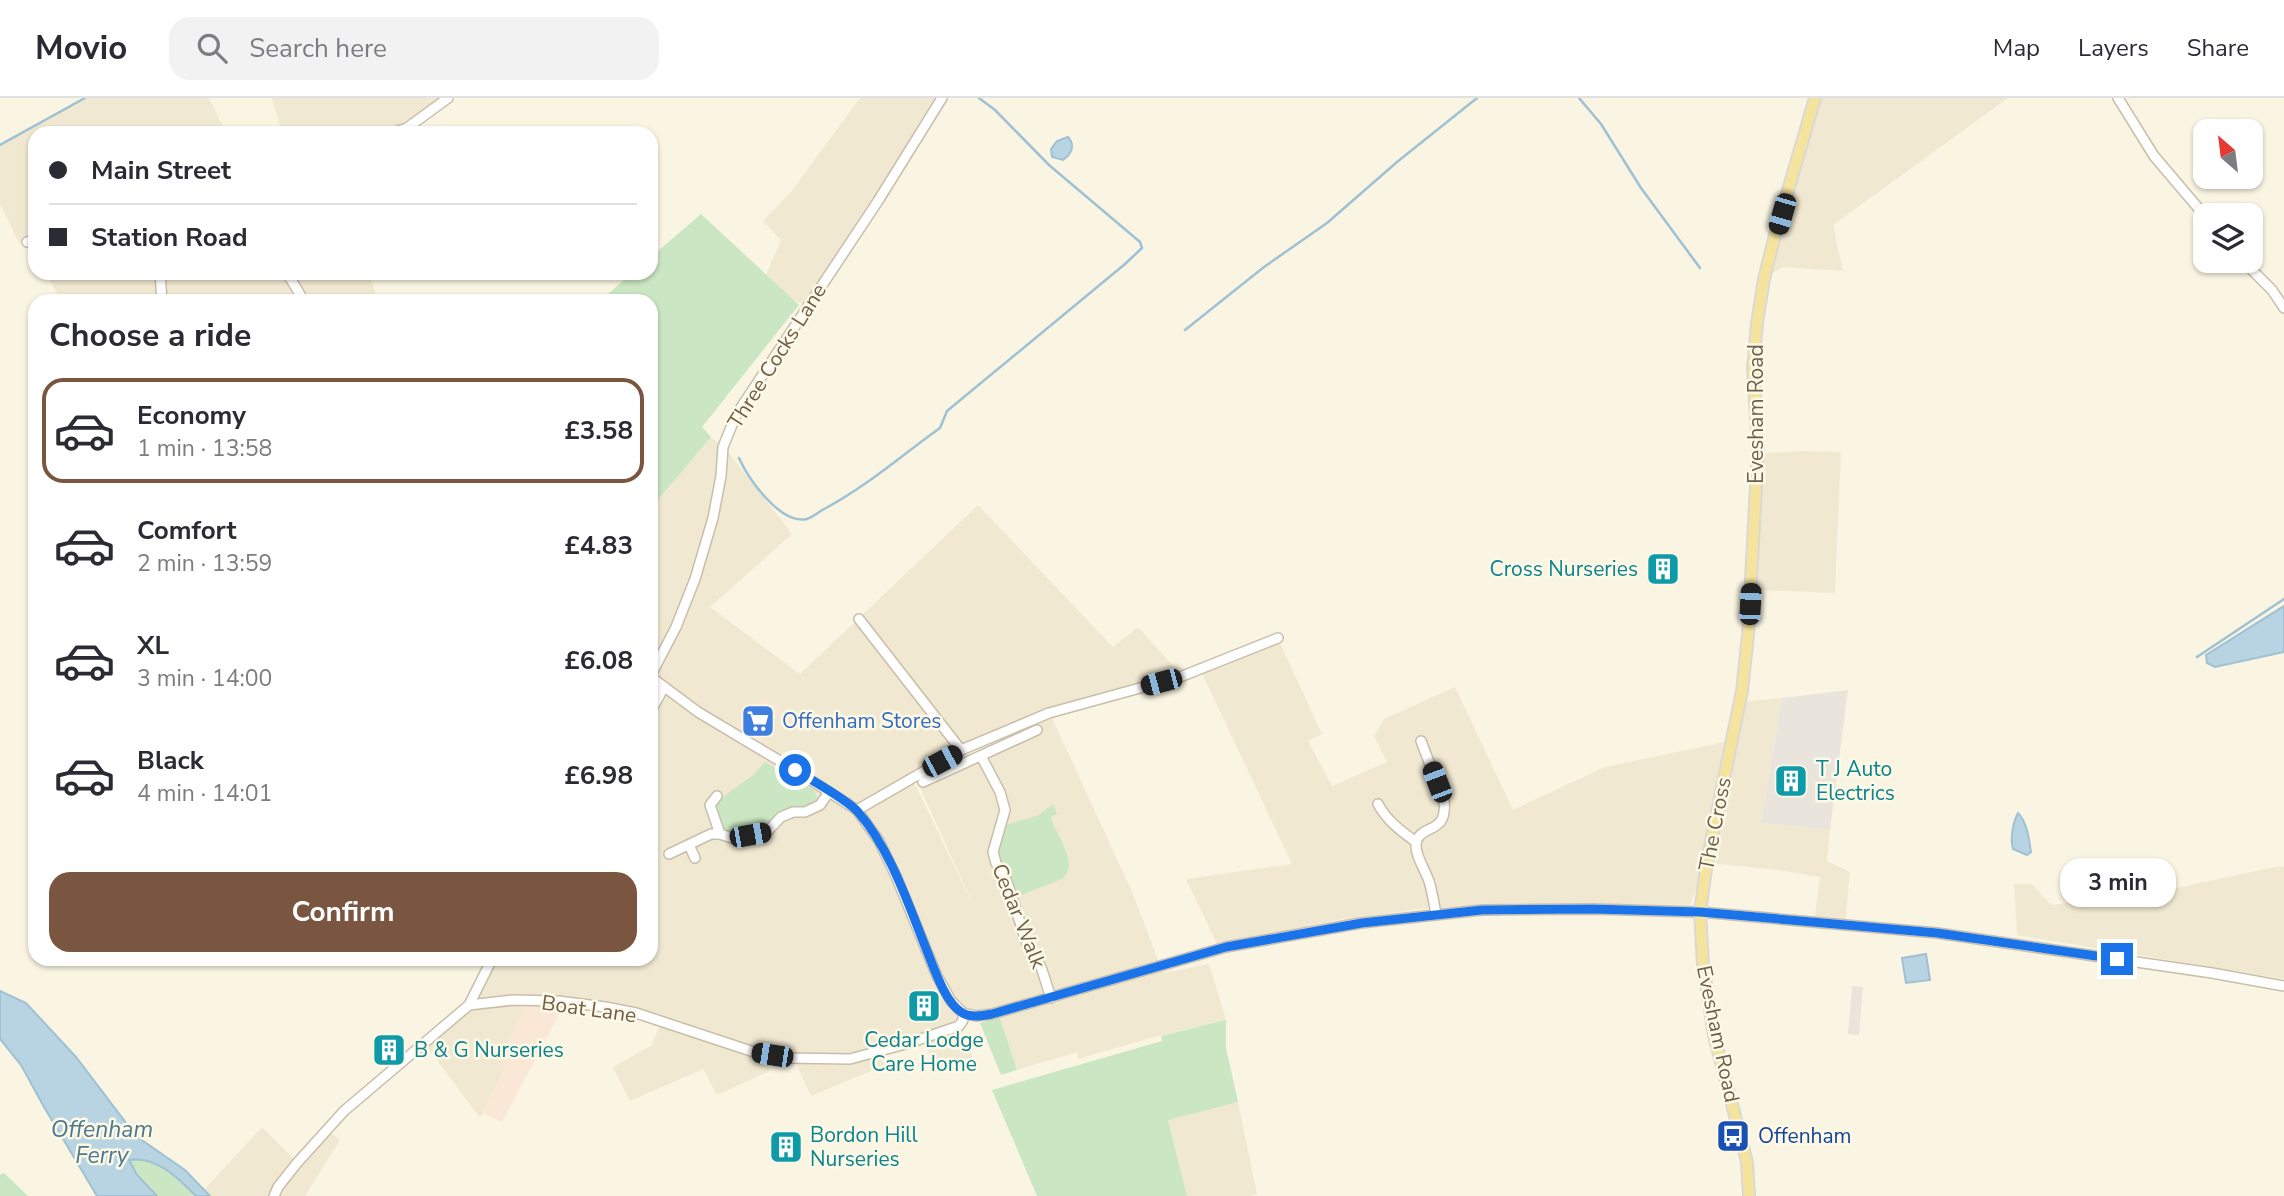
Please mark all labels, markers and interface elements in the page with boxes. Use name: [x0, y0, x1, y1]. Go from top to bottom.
search box: [169, 17, 659, 80]
text: Movio: [35, 26, 127, 71]
icon: search: [193, 29, 231, 67]
text: Search here: [249, 31, 387, 66]
text: Map: [1993, 32, 2040, 64]
text: Layers: [2078, 32, 2149, 64]
text: Share: [2187, 32, 2249, 64]
north arrow: [2193, 119, 2263, 189]
map controls: [2193, 119, 2263, 273]
text: Main Street: [91, 153, 231, 188]
car: [1767, 191, 1798, 237]
button: layers: [2193, 203, 2263, 273]
text: Station Road: [91, 220, 248, 255]
street label: Three Cocks Lane: [721, 278, 833, 434]
text: Choose a ride: [49, 314, 251, 357]
street label: Evesham Road: [1742, 344, 1770, 484]
text: Economy: [137, 398, 246, 433]
icon: car: [53, 399, 116, 462]
text: £3.58: [564, 413, 633, 448]
text: 1 min · 13:58: [137, 433, 272, 464]
text: Comfort: [137, 513, 237, 548]
icon: car: [53, 514, 116, 577]
text: £4.83: [564, 528, 633, 563]
text: 2 min · 13:59: [137, 548, 272, 579]
building icon: Cross Nurseries: [1644, 550, 1682, 588]
place label: Cross Nurseries: [1490, 555, 1638, 583]
car: [1739, 582, 1762, 626]
text: XL: [137, 628, 169, 663]
icon: car: [53, 629, 116, 692]
text: £6.08: [564, 643, 633, 678]
text: 3 min · 14:00: [137, 663, 272, 694]
car: [1138, 666, 1185, 698]
supermarket icon: Offenham Stores: [739, 702, 777, 740]
place label: Offenham Stores: [782, 707, 941, 735]
car: [919, 742, 966, 780]
text: Black: [137, 743, 204, 778]
icon: car: [53, 744, 116, 807]
route start: [779, 754, 811, 786]
place label: T J Auto Electrics: [1816, 755, 1895, 807]
text: £6.98: [564, 758, 633, 793]
car: [1420, 759, 1455, 805]
building icon: T J Auto Electrics: [1772, 762, 1810, 800]
street label: The Cross: [1692, 775, 1738, 873]
text: 4 min · 14:01: [137, 778, 272, 809]
car: [728, 821, 773, 849]
callout: 3 min: [2059, 858, 2175, 906]
street label: Cedar Walk: [985, 859, 1053, 973]
text: 3 min: [2088, 867, 2148, 898]
button: Confirm: [49, 872, 637, 952]
route end: [2101, 943, 2133, 975]
street label: Evesham Road: [1690, 963, 1746, 1105]
building icon: Cedar Lodge Care Home: [905, 987, 943, 1025]
street label: Boat Lane: [540, 988, 638, 1030]
place label: Cedar Lodge Care Home: [864, 1026, 984, 1078]
building icon: B & G Nurseries: [370, 1031, 408, 1069]
place label: B & G Nurseries: [414, 1036, 564, 1064]
car: [750, 1041, 795, 1069]
water label: Offenham Ferry: [51, 1114, 153, 1171]
bus stop icon: Offenham: [1714, 1117, 1752, 1155]
place label: Bordon Hill Nurseries: [810, 1121, 919, 1173]
place label: Offenham: [1758, 1122, 1852, 1150]
building icon: Bordon Hill Nurseries: [767, 1128, 805, 1166]

